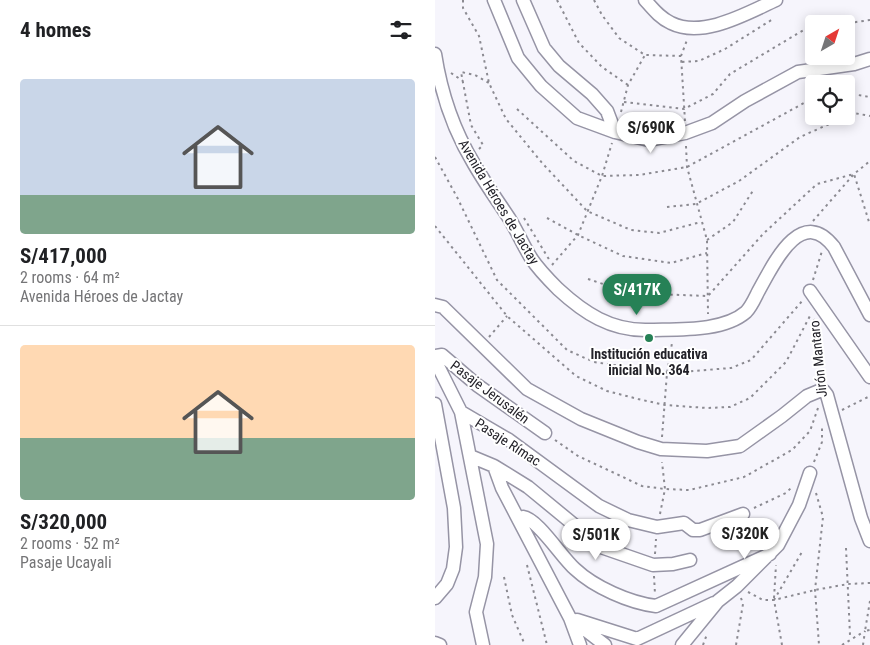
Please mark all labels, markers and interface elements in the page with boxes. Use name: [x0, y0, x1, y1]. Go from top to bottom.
north arrow: [805, 15, 855, 65]
map controls: [805, 15, 855, 125]
icon: filters: [387, 16, 415, 44]
text: 4 homes: [20, 18, 91, 42]
button: locate: [805, 75, 855, 125]
icon: home: [173, 112, 263, 202]
pin: S/690K: [610, 112, 692, 154]
text: S/690K: [627, 118, 675, 137]
street label: Avenida Héroes de Jactay: [455, 137, 543, 267]
text: S/417,000: [20, 244, 107, 268]
text: 2 rooms · 64 m²: [20, 268, 120, 287]
pin: S/417K: [596, 274, 678, 316]
text: S/417K: [613, 280, 661, 299]
text: Avenida Héroes de Jactay: [20, 287, 183, 306]
street label: Jirón Mantaro: [806, 320, 830, 398]
marker: Institución educativa inicial No. 364: [643, 332, 655, 344]
place label: Institución educativa inicial No. 364: [590, 346, 708, 378]
street label: Pasaje Jerusalén: [447, 357, 533, 427]
icon: home: [173, 377, 263, 467]
street label: Pasaje Rímac: [472, 415, 544, 469]
text: S/320,000: [20, 510, 107, 534]
pin: S/501K: [555, 518, 637, 561]
pin: S/320K: [704, 518, 786, 560]
text: S/320K: [721, 524, 769, 543]
text: S/501K: [572, 525, 620, 544]
text: 2 rooms · 52 m²: [20, 534, 120, 553]
text: Pasaje Ucayali: [20, 553, 112, 572]

